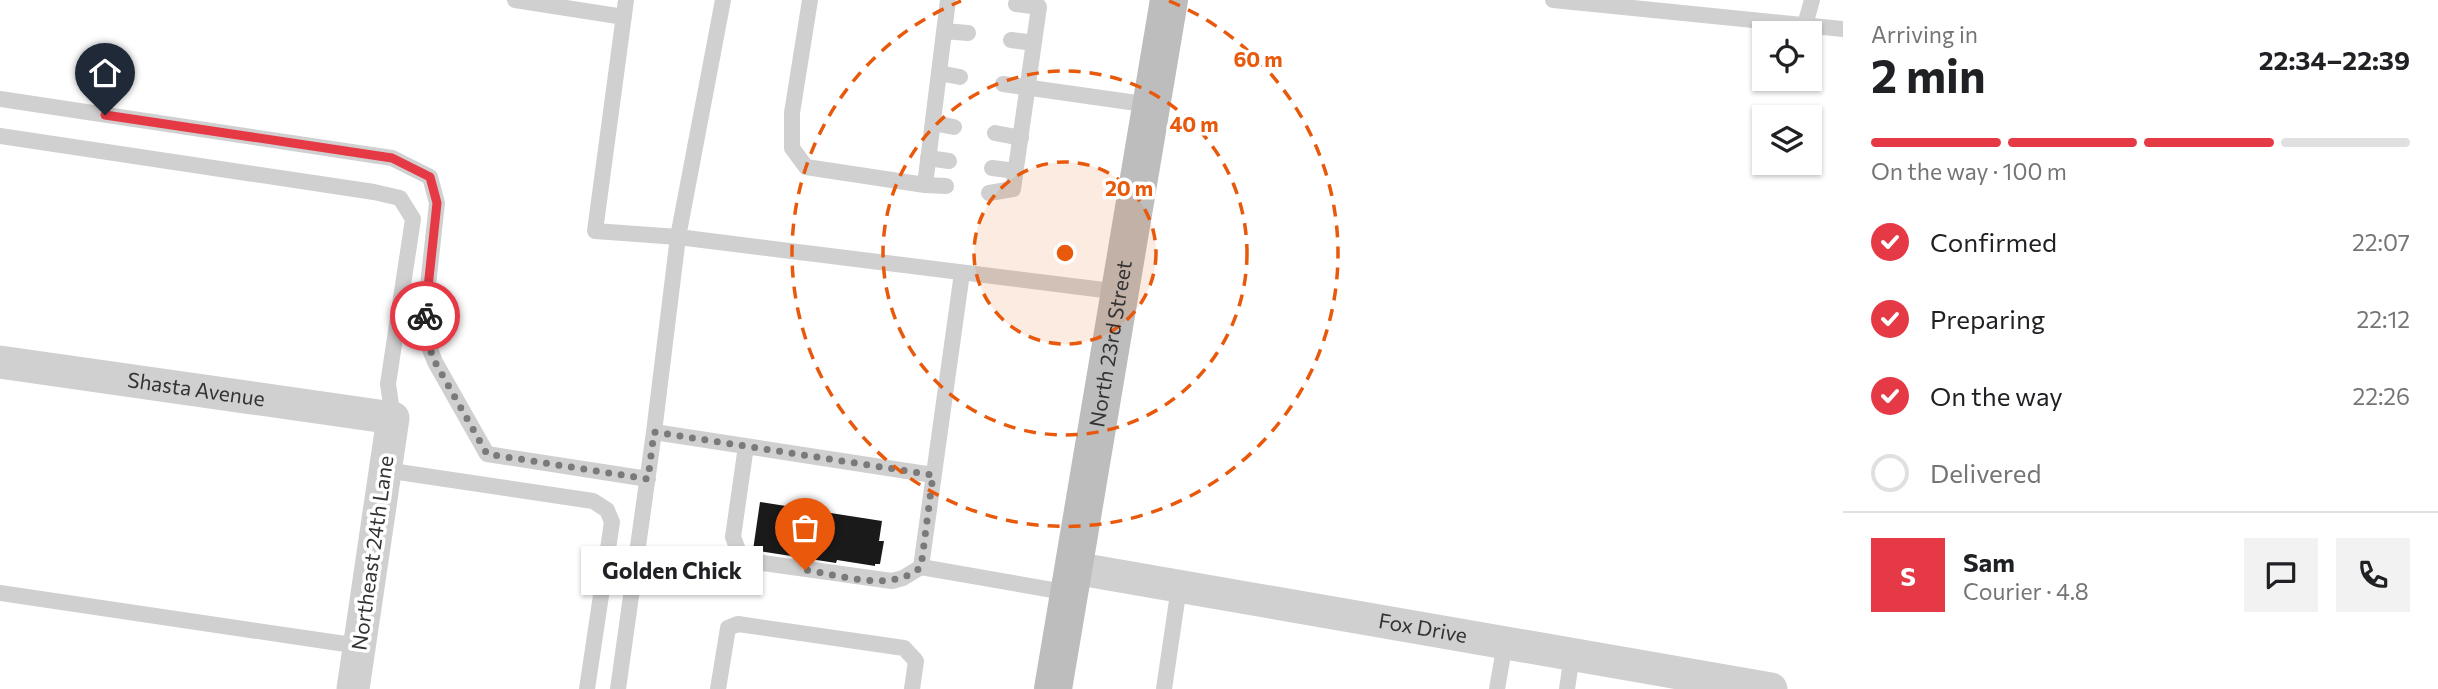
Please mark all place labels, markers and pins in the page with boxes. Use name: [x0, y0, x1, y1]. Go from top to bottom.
pin: [75, 43, 135, 115]
centre of rings: [1053, 241, 1077, 265]
pin: [775, 498, 835, 570]
callout: Golden Chick: [581, 546, 763, 594]

